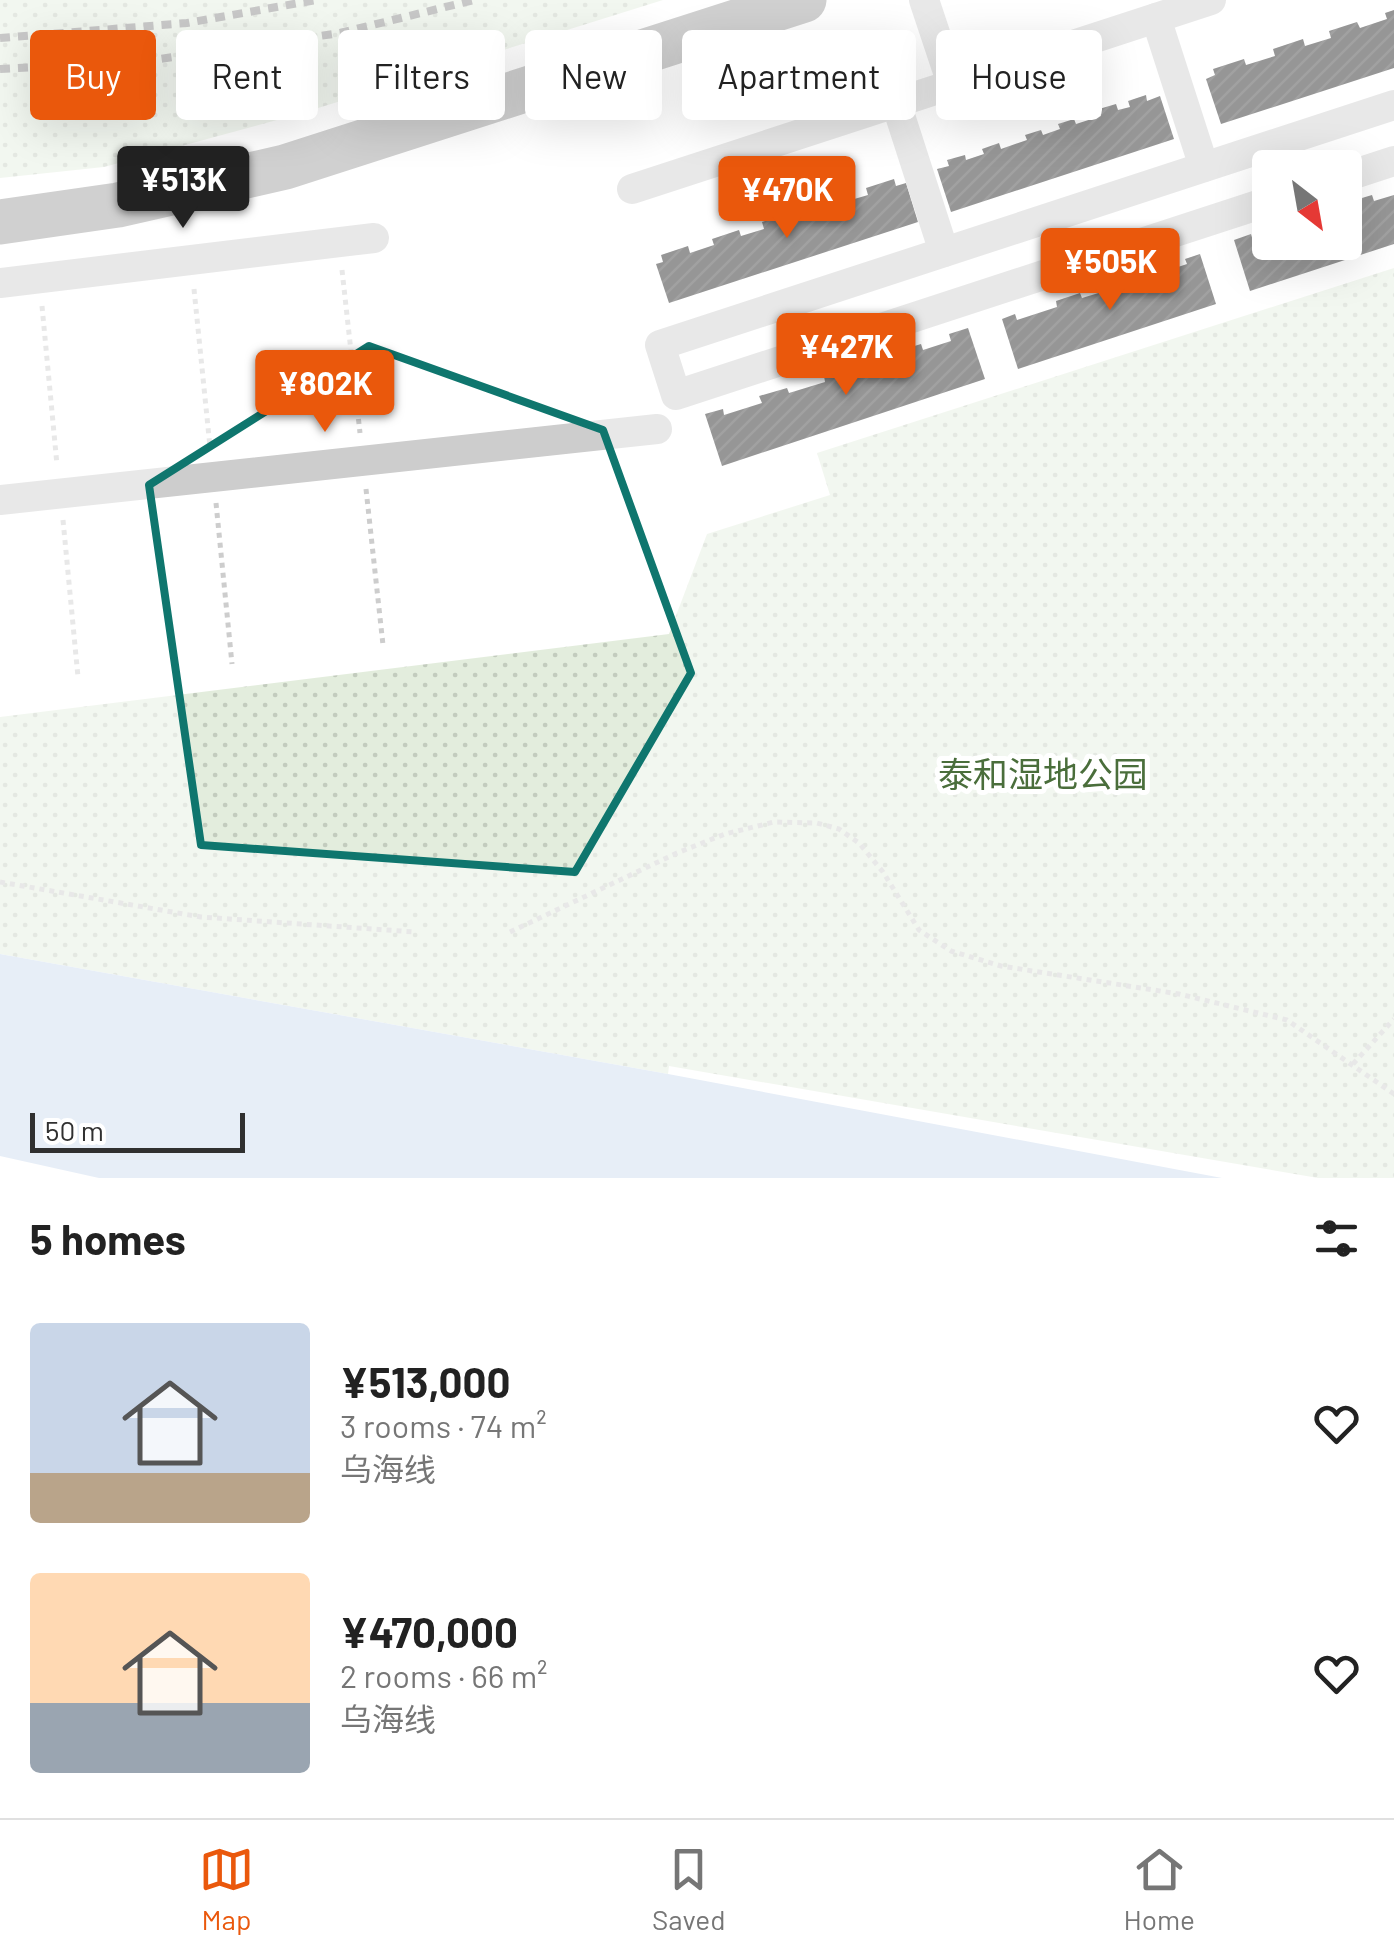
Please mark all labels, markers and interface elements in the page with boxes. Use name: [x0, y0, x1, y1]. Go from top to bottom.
chip: Buy: [30, 30, 156, 120]
chip: Rent: [176, 30, 318, 120]
chip: Filters: [338, 30, 505, 120]
chip: New: [525, 30, 662, 120]
chip: Apartment: [682, 30, 916, 120]
chip: House: [936, 30, 1102, 120]
pin: ¥513K: [113, 146, 253, 231]
north arrow: [1252, 150, 1362, 260]
map controls: [1252, 150, 1362, 260]
pin: ¥470K: [717, 156, 857, 241]
text: ¥513K: [139, 159, 227, 197]
text: ¥470K: [740, 169, 834, 207]
pin: ¥505K: [1040, 228, 1180, 313]
text: ¥505K: [1063, 241, 1157, 279]
pin: ¥427K: [776, 313, 916, 398]
text: ¥427K: [798, 326, 894, 364]
pin: ¥802K: [255, 350, 395, 435]
text: ¥802K: [277, 363, 373, 401]
park label: 泰和湿地公园: [938, 752, 1148, 794]
scale bar: [30, 1108, 245, 1152]
text: 50 m: [45, 1113, 104, 1147]
icon: filters: [1309, 1211, 1364, 1266]
text: 5 homes: [30, 1213, 186, 1263]
text: ¥513,000: [340, 1356, 510, 1406]
icon: home: [110, 1363, 230, 1483]
icon: heart: [1309, 1396, 1364, 1451]
text: 3 rooms · 74 m²: [340, 1406, 547, 1444]
text: 乌海线: [340, 1449, 436, 1487]
text: ¥470,000: [340, 1606, 518, 1656]
icon: home: [110, 1613, 230, 1733]
icon: heart: [1309, 1646, 1364, 1701]
text: 2 rooms · 66 m²: [340, 1656, 548, 1694]
text: 乌海线: [340, 1699, 436, 1737]
tab: Map: [199, 1842, 254, 1936]
tab: Saved: [652, 1842, 726, 1936]
tab: Home: [1124, 1842, 1195, 1936]

